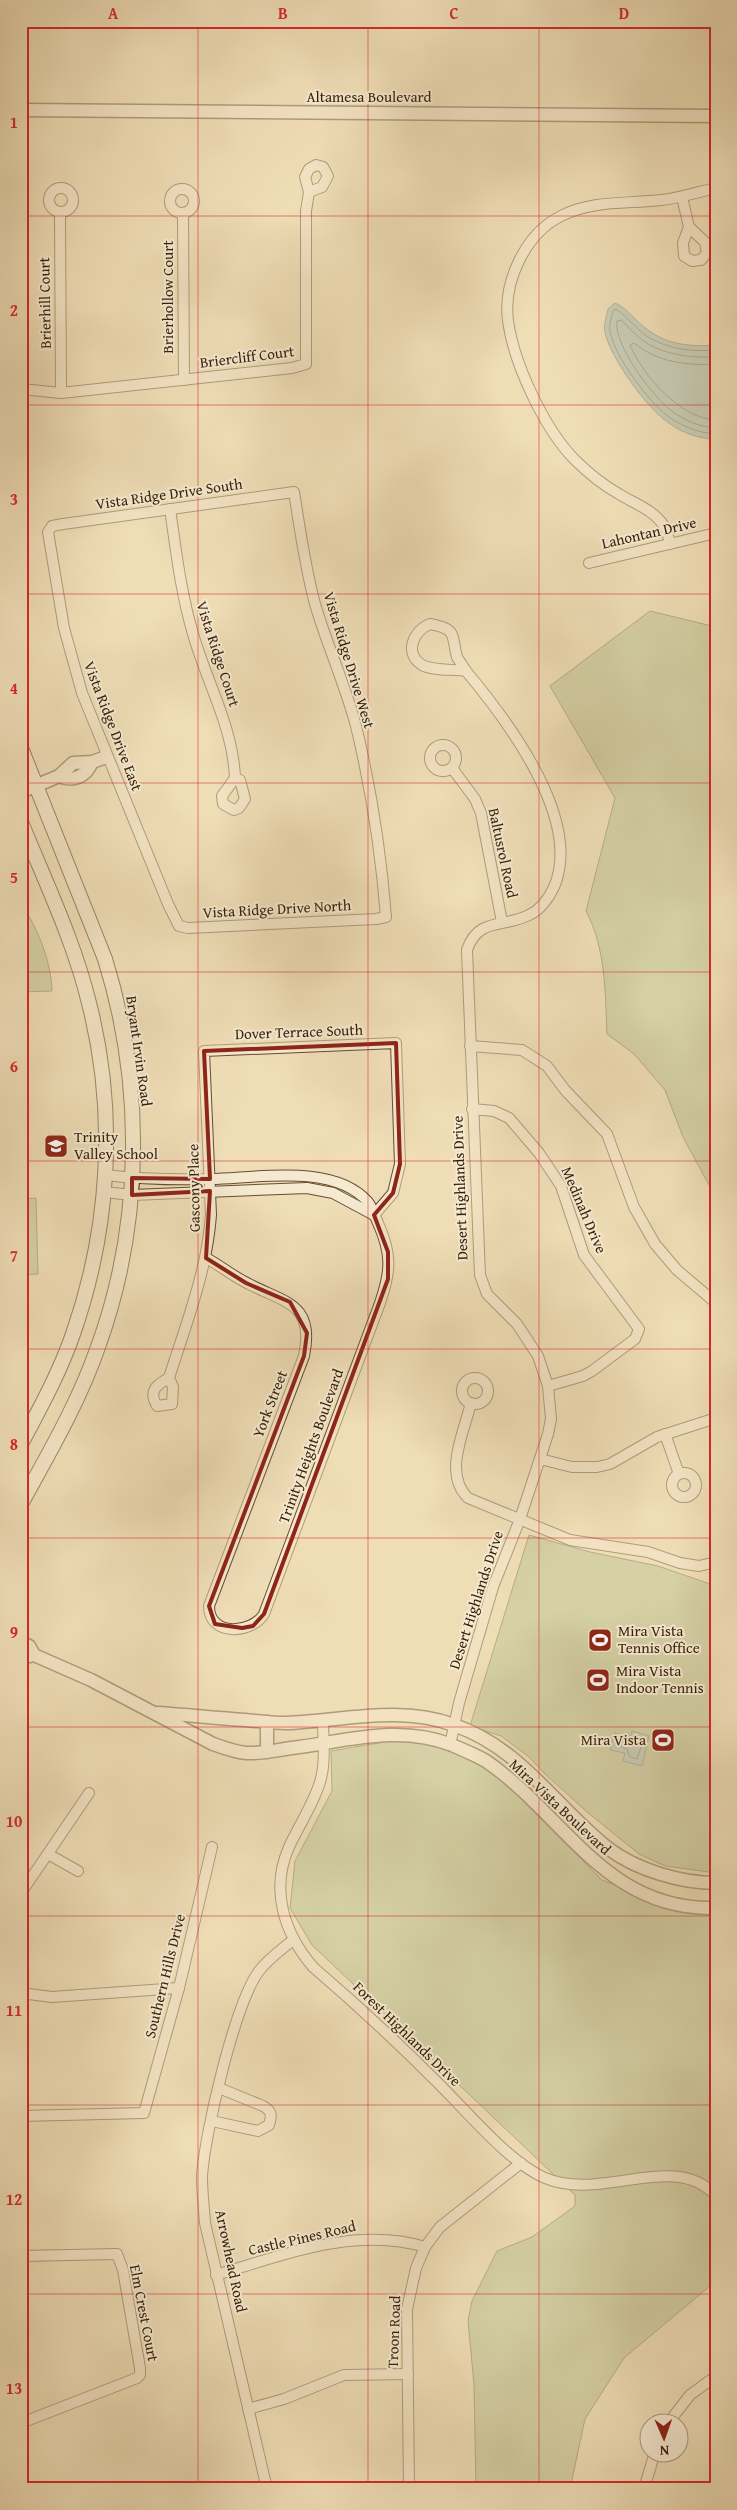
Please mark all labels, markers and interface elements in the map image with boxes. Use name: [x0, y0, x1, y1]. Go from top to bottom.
text: A: [108, 1, 119, 25]
text: B: [278, 1, 288, 25]
text: C: [449, 1, 459, 25]
text: D: [619, 1, 629, 25]
street label: Altamesa Boulevard: [306, 86, 432, 107]
text: 1: [10, 110, 18, 134]
street label: Brierhollow Court: [157, 240, 178, 354]
street label: Brierhill Court: [33, 256, 56, 349]
text: 2: [10, 298, 18, 322]
street label: Briercliff Court: [198, 340, 296, 373]
street label: Vista Ridge Drive South: [94, 473, 244, 514]
text: 3: [10, 487, 18, 511]
street label: Lahontan Drive: [599, 511, 698, 554]
street label: Vista Ridge Drive West: [319, 589, 380, 731]
street label: Vista Ridge Court: [192, 598, 246, 710]
street label: Vista Ridge Drive East: [79, 658, 148, 794]
text: 4: [10, 676, 18, 700]
street label: Baltusrol Road: [484, 806, 523, 900]
text: 5: [10, 865, 18, 889]
street label: Vista Ridge Drive North: [202, 894, 352, 923]
street label: Bryant Irvin Road: [121, 994, 158, 1108]
street label: Dover Terrace South: [235, 1019, 364, 1044]
text: 6: [10, 1054, 18, 1078]
street label: Desert Highlands Drive: [446, 1115, 473, 1261]
place label: Trinity Valley School: [74, 1126, 158, 1164]
school or university icon: Trinity Valley School: [43, 1133, 69, 1159]
street label: Gascony Place: [182, 1144, 205, 1232]
street label: Medinah Drive: [557, 1163, 612, 1256]
text: 7: [10, 1243, 18, 1267]
street label: York Street: [247, 1366, 292, 1441]
street label: Trinity Heights Boulevard: [273, 1366, 348, 1526]
text: 8: [10, 1432, 18, 1456]
street label: Desert Highlands Drive: [443, 1528, 508, 1672]
text: 9: [10, 1620, 18, 1644]
place label: Mira Vista Tennis Office: [618, 1620, 700, 1658]
sports icon: Mira Vista Tennis Office: [587, 1627, 613, 1653]
place label: Mira Vista Indoor Tennis: [616, 1660, 704, 1698]
sports icon: Mira Vista Indoor Tennis: [585, 1667, 611, 1693]
sports icon: Mira Vista: [650, 1727, 676, 1753]
place label: Mira Vista: [581, 1729, 646, 1750]
street label: Mira Vista Boulevard: [505, 1754, 616, 1859]
text: 10: [6, 1809, 22, 1833]
street label: Southern Hills Drive: [139, 1912, 190, 2040]
street label: Forest Highlands Drive: [349, 1977, 466, 2091]
text: 11: [6, 1998, 22, 2022]
text: 12: [6, 2187, 22, 2211]
street label: Arrowhead Road: [210, 2208, 253, 2314]
street label: Castle Pines Road: [246, 2215, 358, 2260]
street label: Elm Crest Court: [125, 2263, 164, 2364]
street label: Troon Road: [382, 2295, 405, 2369]
text: 13: [6, 2376, 22, 2400]
north arrow: [640, 2412, 690, 2462]
text: N: [659, 2441, 669, 2461]

